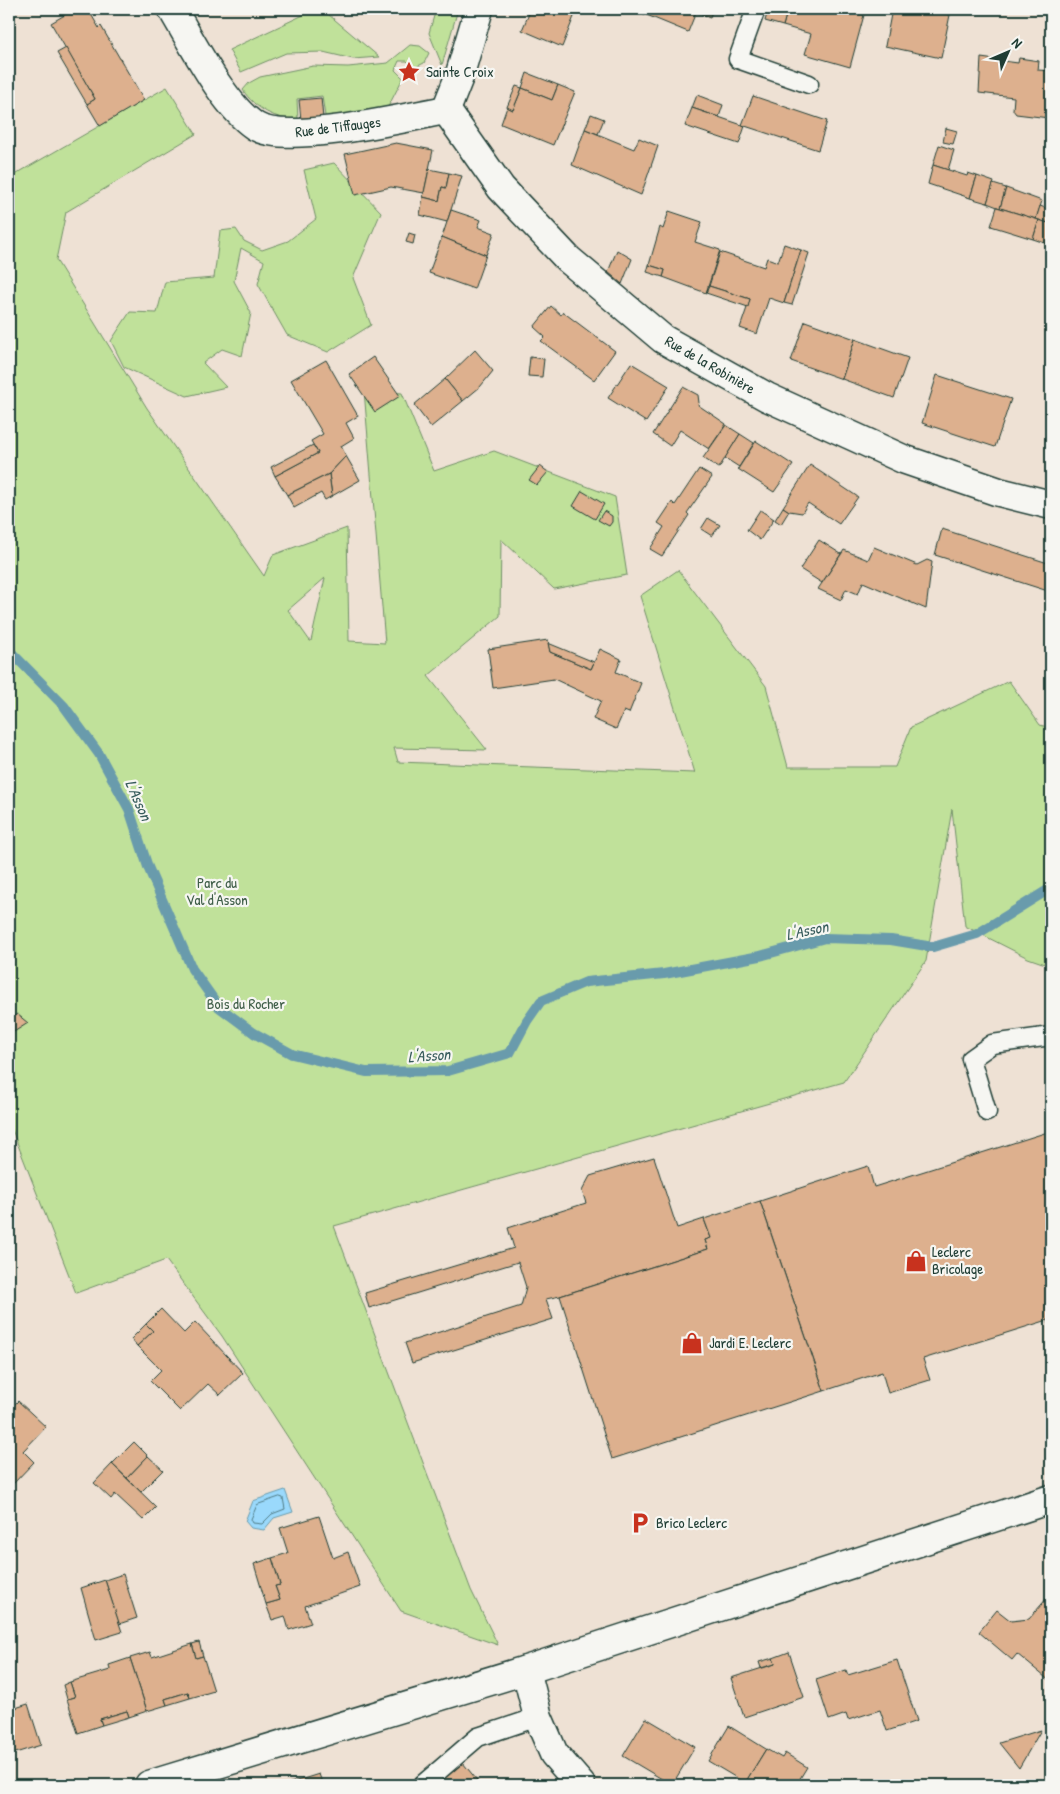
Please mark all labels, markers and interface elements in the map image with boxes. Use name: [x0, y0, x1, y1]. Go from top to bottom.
north arrow: [982, 28, 1032, 78]
text: N: [1008, 33, 1027, 52]
place icon: Sainte Croix: [396, 59, 422, 85]
place label: Sainte Croix: [426, 61, 494, 82]
street label: Rue de Tiffauges: [294, 111, 382, 142]
street label: Rue de la Robinière: [661, 330, 759, 399]
water label: L'Asson: [120, 776, 158, 825]
park label: Parc du Val d'Asson: [186, 872, 248, 910]
water label: L'Asson: [784, 914, 832, 945]
park label: Bois du Rocher: [207, 993, 285, 1014]
water label: L'Asson: [407, 1042, 453, 1067]
place label: Leclerc Bricolage: [932, 1241, 983, 1279]
shop icon: Leclerc Bricolage: [903, 1248, 929, 1274]
shop icon: Jardi E. Leclerc: [679, 1330, 705, 1356]
place label: Jardi E. Leclerc: [709, 1332, 791, 1353]
parking icon: Brico Leclerc: [627, 1510, 653, 1536]
place label: Brico Leclerc: [656, 1512, 727, 1533]

